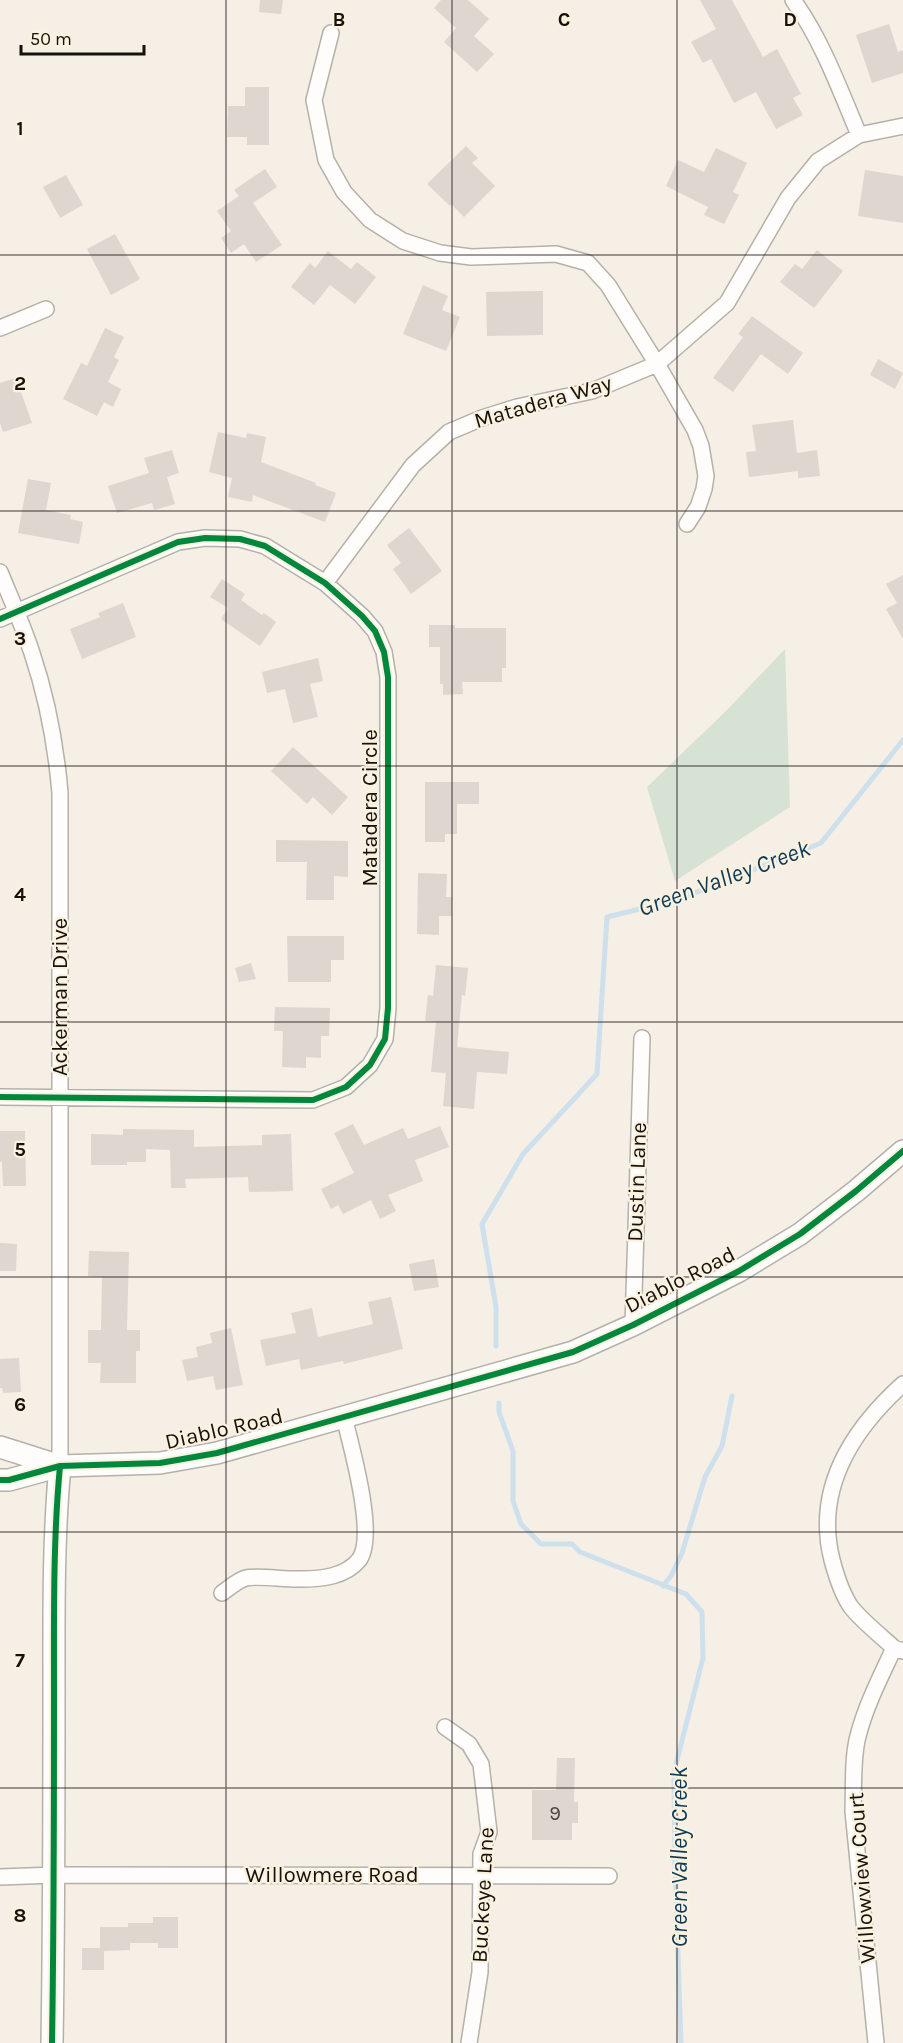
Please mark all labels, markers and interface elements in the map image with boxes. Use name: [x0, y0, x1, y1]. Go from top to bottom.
text: B: [333, 8, 345, 31]
text: C: [558, 8, 570, 31]
text: D: [783, 8, 797, 31]
scale bar: [21, 18, 144, 56]
text: 50 m: [30, 28, 72, 50]
text: 1: [16, 117, 24, 140]
street label: Matadera Way: [471, 370, 615, 434]
text: 2: [14, 372, 26, 395]
text: 3: [14, 627, 26, 650]
street label: Matadera Circle: [357, 729, 383, 887]
water label: Green Valley Creek: [634, 834, 814, 922]
text: 4: [14, 883, 26, 906]
street label: Ackerman Drive: [47, 918, 73, 1076]
street label: Dustin Lane: [622, 1122, 652, 1242]
text: 5: [14, 1138, 26, 1161]
street label: Diablo Road: [621, 1241, 739, 1319]
text: 6: [14, 1393, 26, 1416]
street label: Diablo Road: [162, 1403, 286, 1455]
text: 7: [15, 1649, 25, 1672]
water label: Green Valley Creek: [665, 1766, 693, 1947]
street label: Willowview Court: [843, 1791, 881, 1965]
house number: 9: [549, 1802, 561, 1825]
street label: Buckeye Lane: [466, 1827, 500, 1963]
street label: Willowmere Road: [245, 1862, 419, 1888]
text: 8: [14, 1904, 26, 1927]

